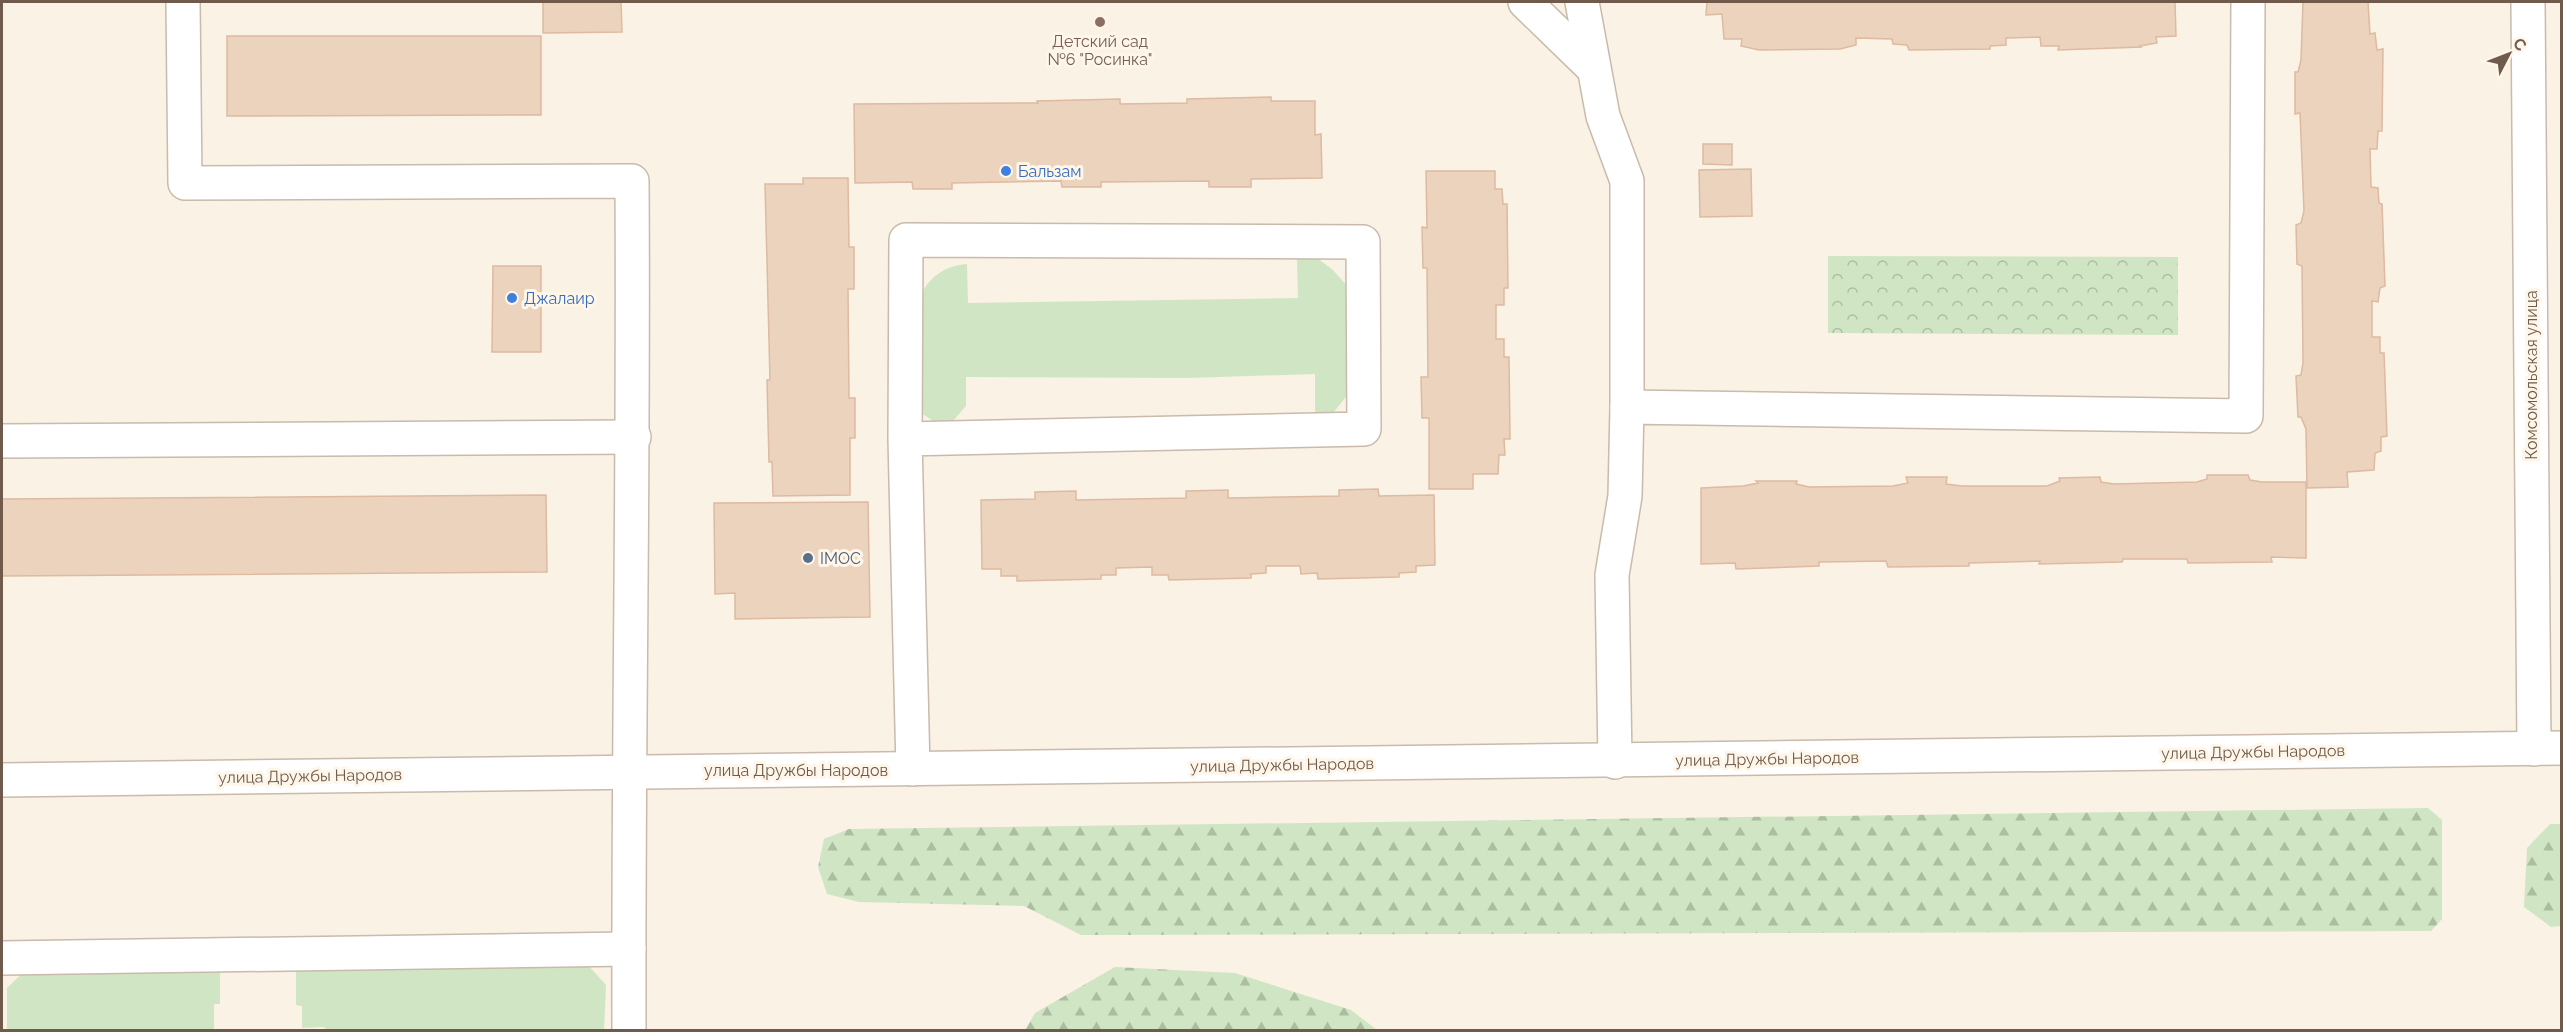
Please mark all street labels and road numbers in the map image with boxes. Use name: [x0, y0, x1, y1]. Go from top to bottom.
street label: Комсомольская улица: [2522, 290, 2541, 460]
street label: улица Дружбы Народов: [2161, 741, 2345, 763]
street label: улица Дружбы Народов: [1675, 748, 1859, 770]
street label: улица Дружбы Народов: [1190, 754, 1374, 776]
street label: улица Дружбы Народов: [704, 761, 888, 780]
street label: улица Дружбы Народов: [218, 765, 402, 787]

